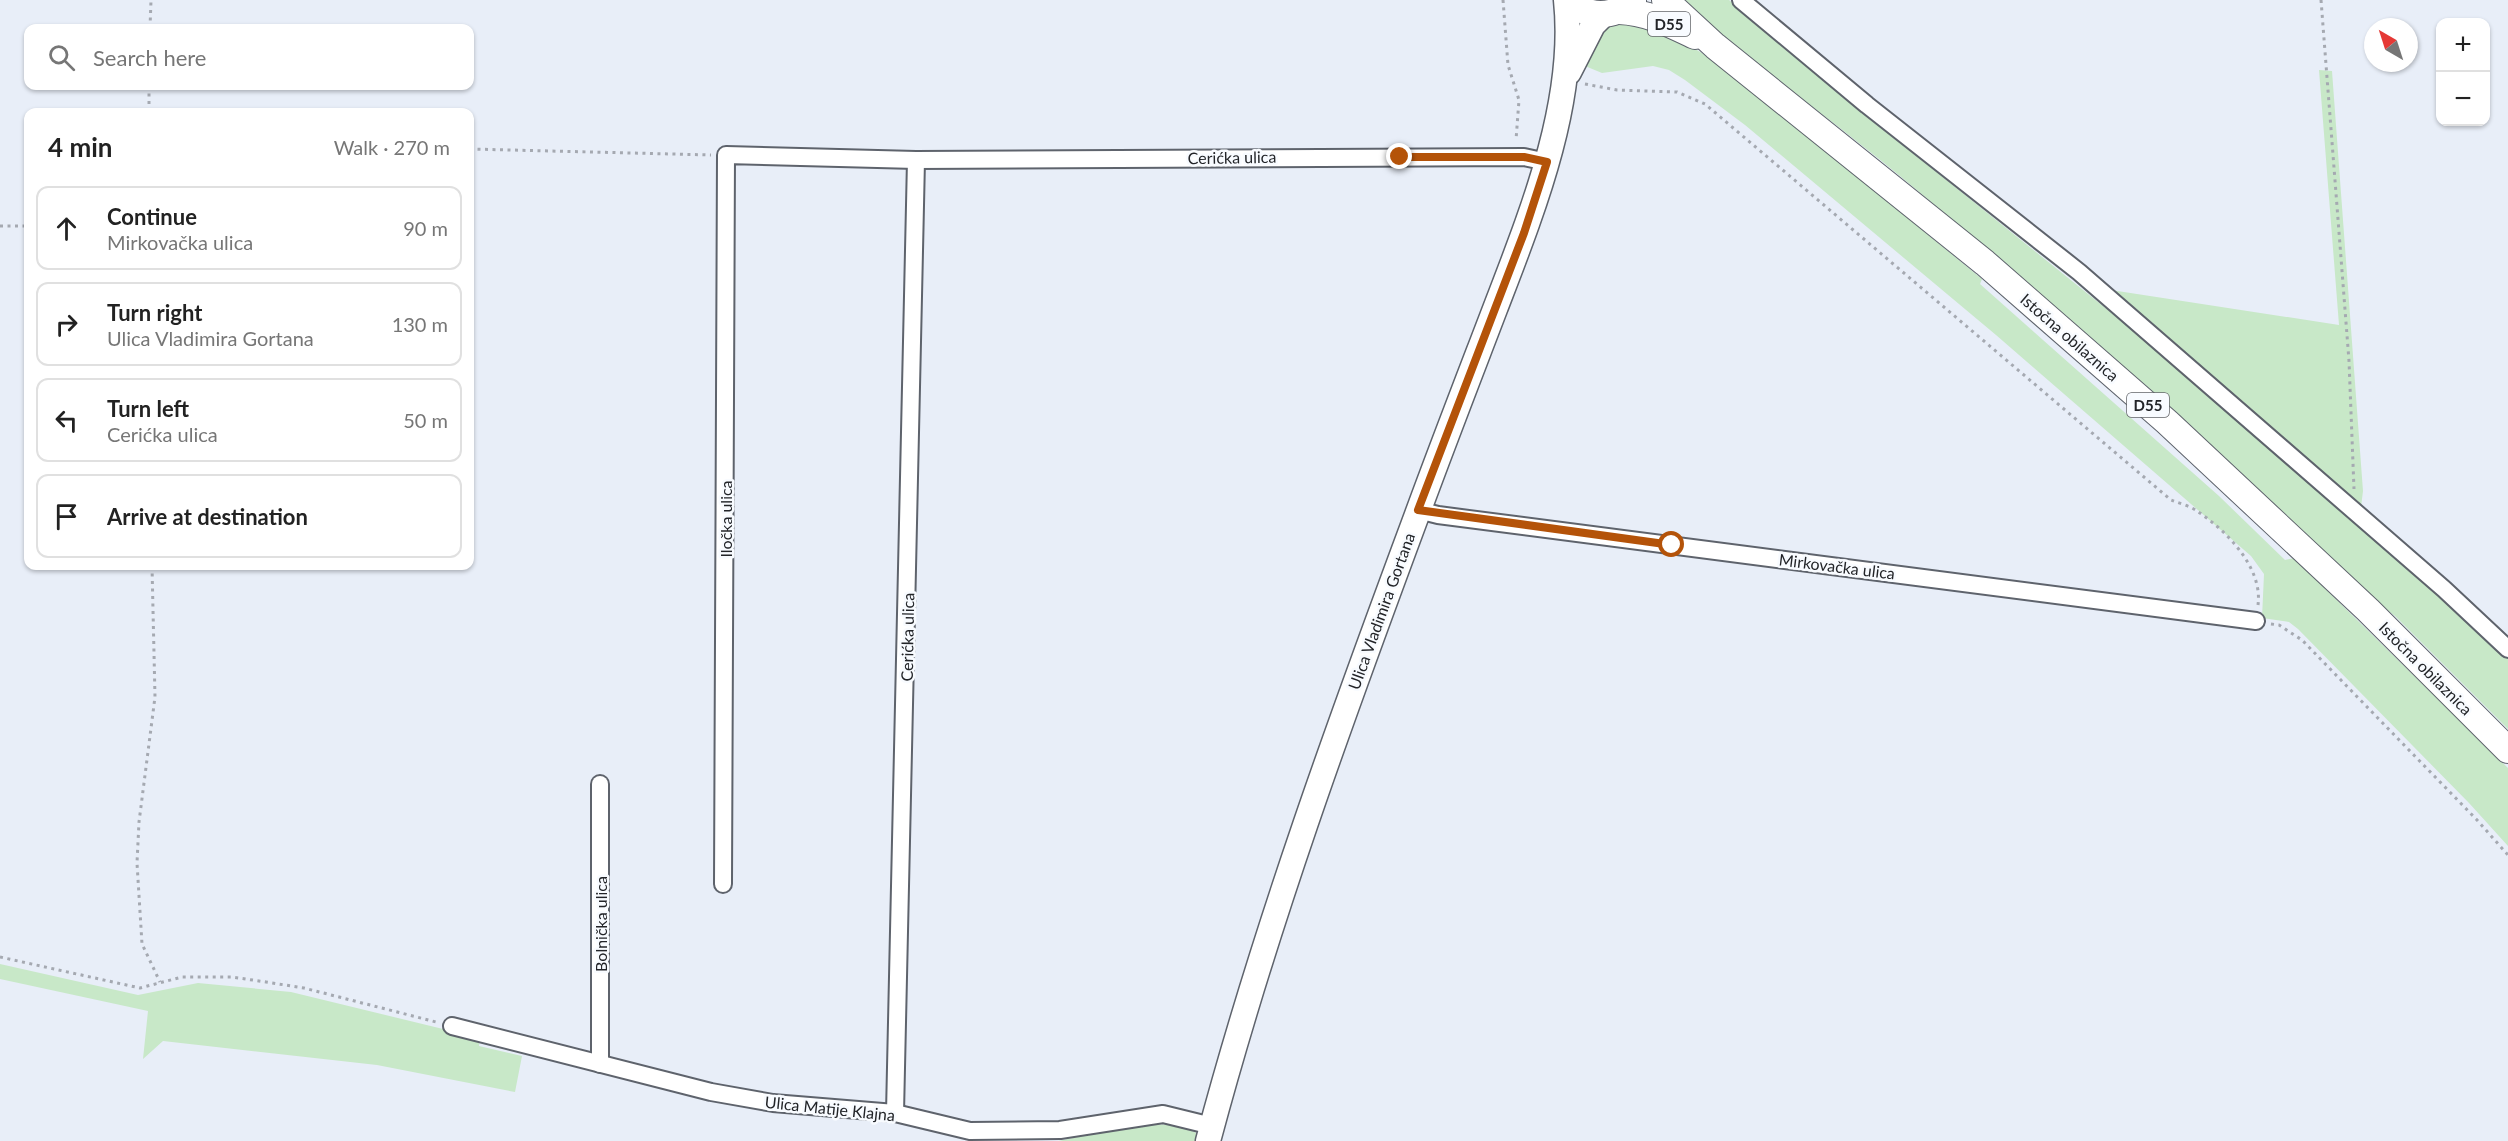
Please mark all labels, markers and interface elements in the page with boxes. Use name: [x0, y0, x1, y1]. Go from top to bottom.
road number: D55: [1648, 12, 1690, 36]
north arrow: [2364, 18, 2418, 72]
map controls: [2436, 18, 2490, 126]
button: +: [2436, 18, 2490, 72]
search box: [24, 24, 474, 90]
icon: search: [45, 41, 78, 74]
text: Search here: [93, 44, 206, 71]
button: −: [2436, 72, 2490, 126]
text: 4 min: [48, 131, 112, 163]
text: Walk · 270 m: [334, 135, 450, 159]
route end: [1386, 143, 1412, 169]
street label: Cerićka ulica: [1188, 147, 1276, 167]
text: Continue: [107, 203, 197, 230]
icon: ahead: [50, 212, 83, 245]
text: 90 m: [403, 216, 448, 240]
text: Mirkovačka ulica: [107, 230, 253, 254]
street label: Istočna obilaznica: [2017, 289, 2123, 385]
text: Turn right: [107, 299, 202, 326]
icon: right: [50, 308, 83, 341]
text: 130 m: [392, 312, 448, 336]
text: Ulica Vladimira Gortana: [107, 326, 314, 350]
road number: D55: [2127, 393, 2169, 417]
text: Turn left: [107, 395, 189, 422]
icon: left: [50, 404, 83, 437]
text: 50 m: [403, 408, 448, 432]
text: Cerićka ulica: [107, 422, 218, 446]
street label: Iločka ulica: [716, 480, 735, 558]
icon: arrive: [50, 500, 83, 533]
text: Arrive at destination: [107, 503, 308, 530]
street label: Ulica Vladimira Gortana: [1344, 530, 1418, 692]
route start: [1658, 531, 1684, 557]
street label: Mirkovačka ulica: [1778, 549, 1896, 583]
street label: Cerićka ulica: [897, 593, 917, 681]
street label: Istočna obilaznica: [2376, 618, 2476, 718]
street label: Bolnička ulica: [591, 876, 610, 972]
street label: Ulica Matije Klajna: [764, 1092, 896, 1124]

